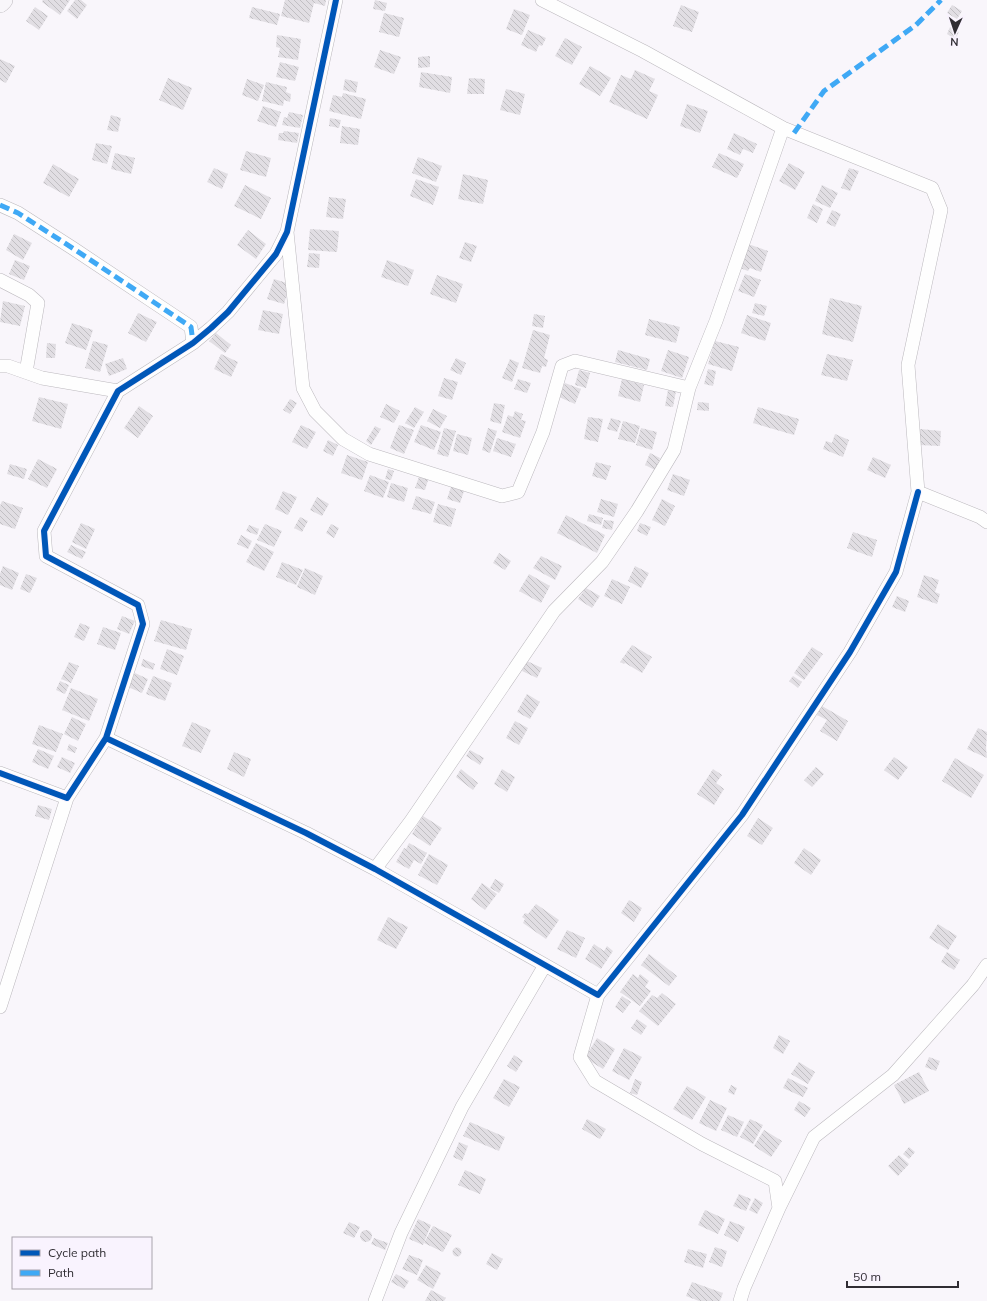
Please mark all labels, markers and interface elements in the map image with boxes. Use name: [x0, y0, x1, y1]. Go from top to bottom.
north arrow: [935, 12, 975, 52]
text: N: [950, 35, 959, 49]
legend: [12, 1237, 152, 1289]
text: Cycle path: [48, 1245, 106, 1260]
scale bar: [847, 1263, 958, 1289]
text: Path: [48, 1265, 74, 1280]
text: 50 m: [853, 1269, 881, 1284]

